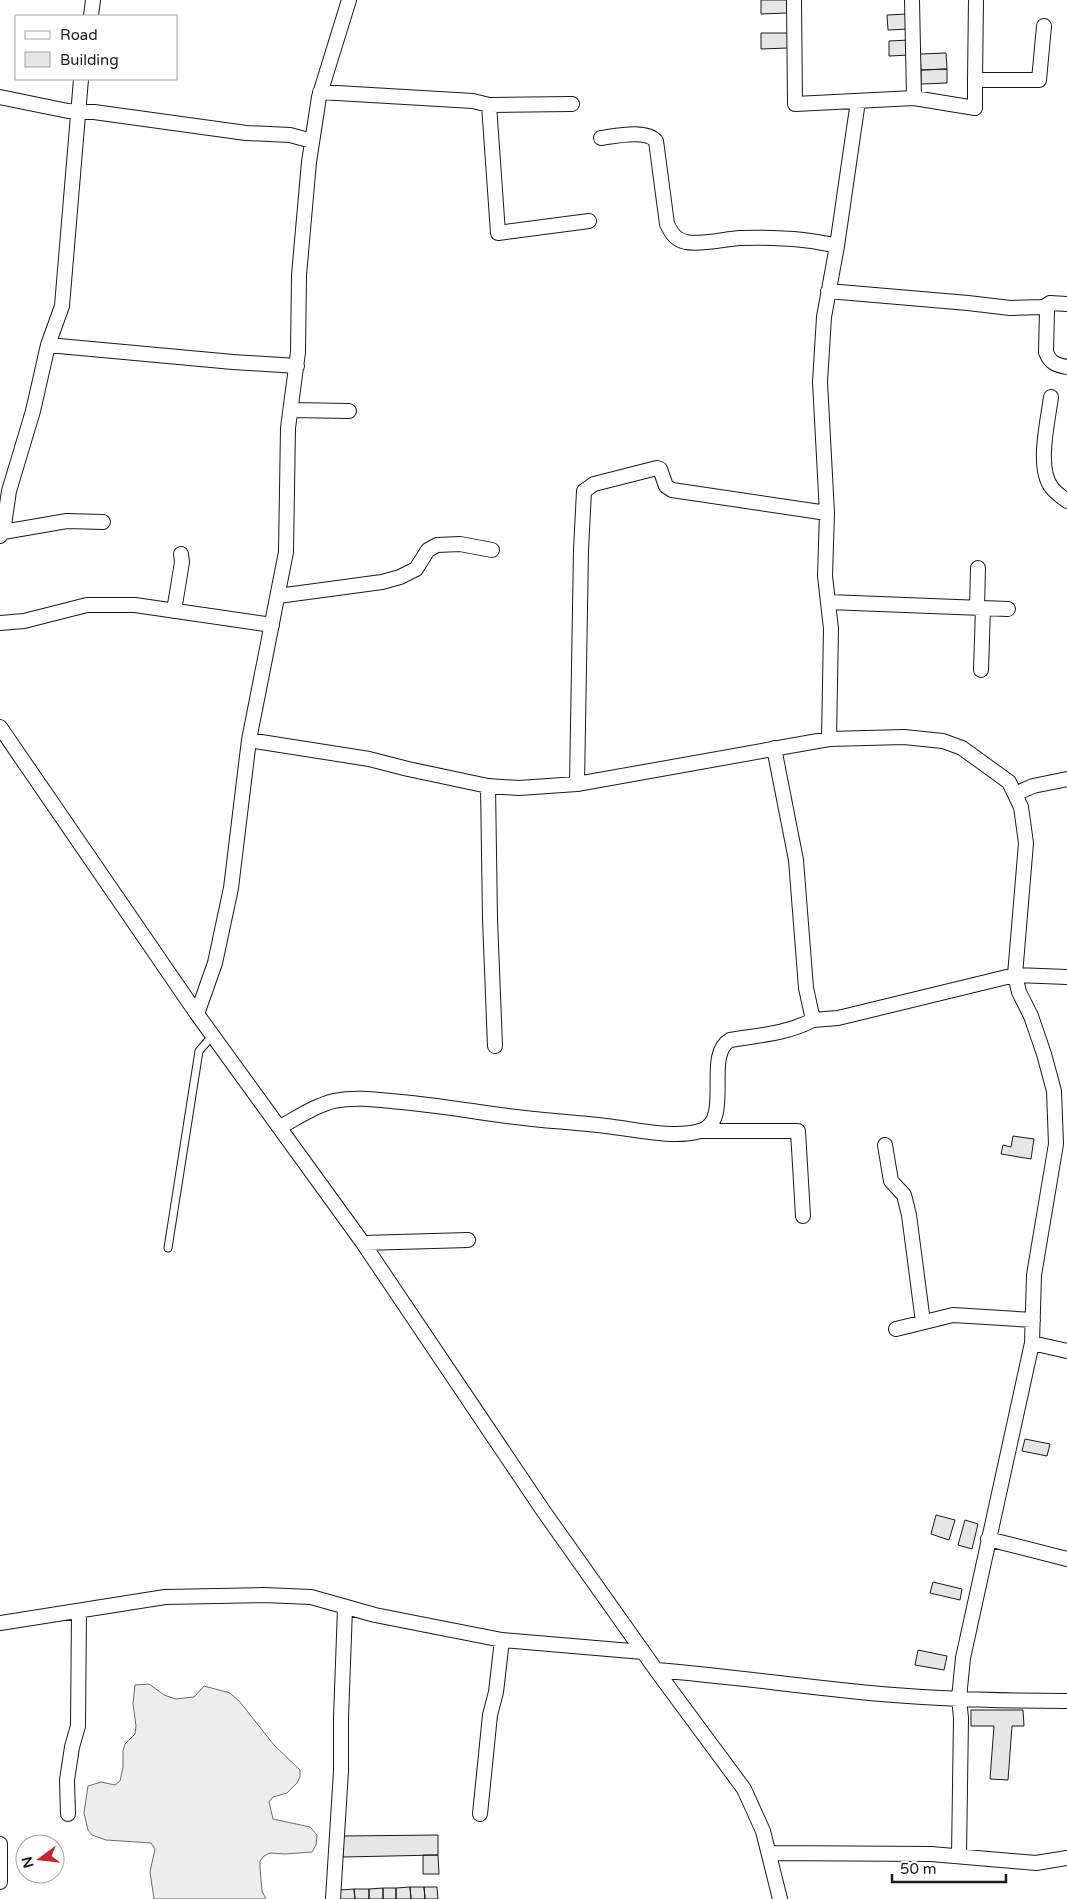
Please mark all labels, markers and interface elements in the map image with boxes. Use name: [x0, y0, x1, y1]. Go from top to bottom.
legend: [15, 15, 178, 80]
text: Road: [60, 26, 98, 44]
text: Building: [60, 51, 119, 69]
north arrow: [15, 1834, 65, 1884]
scale bar: [892, 1852, 1006, 1884]
text: N: [18, 1855, 38, 1870]
text: 50 m: [900, 1860, 937, 1878]

